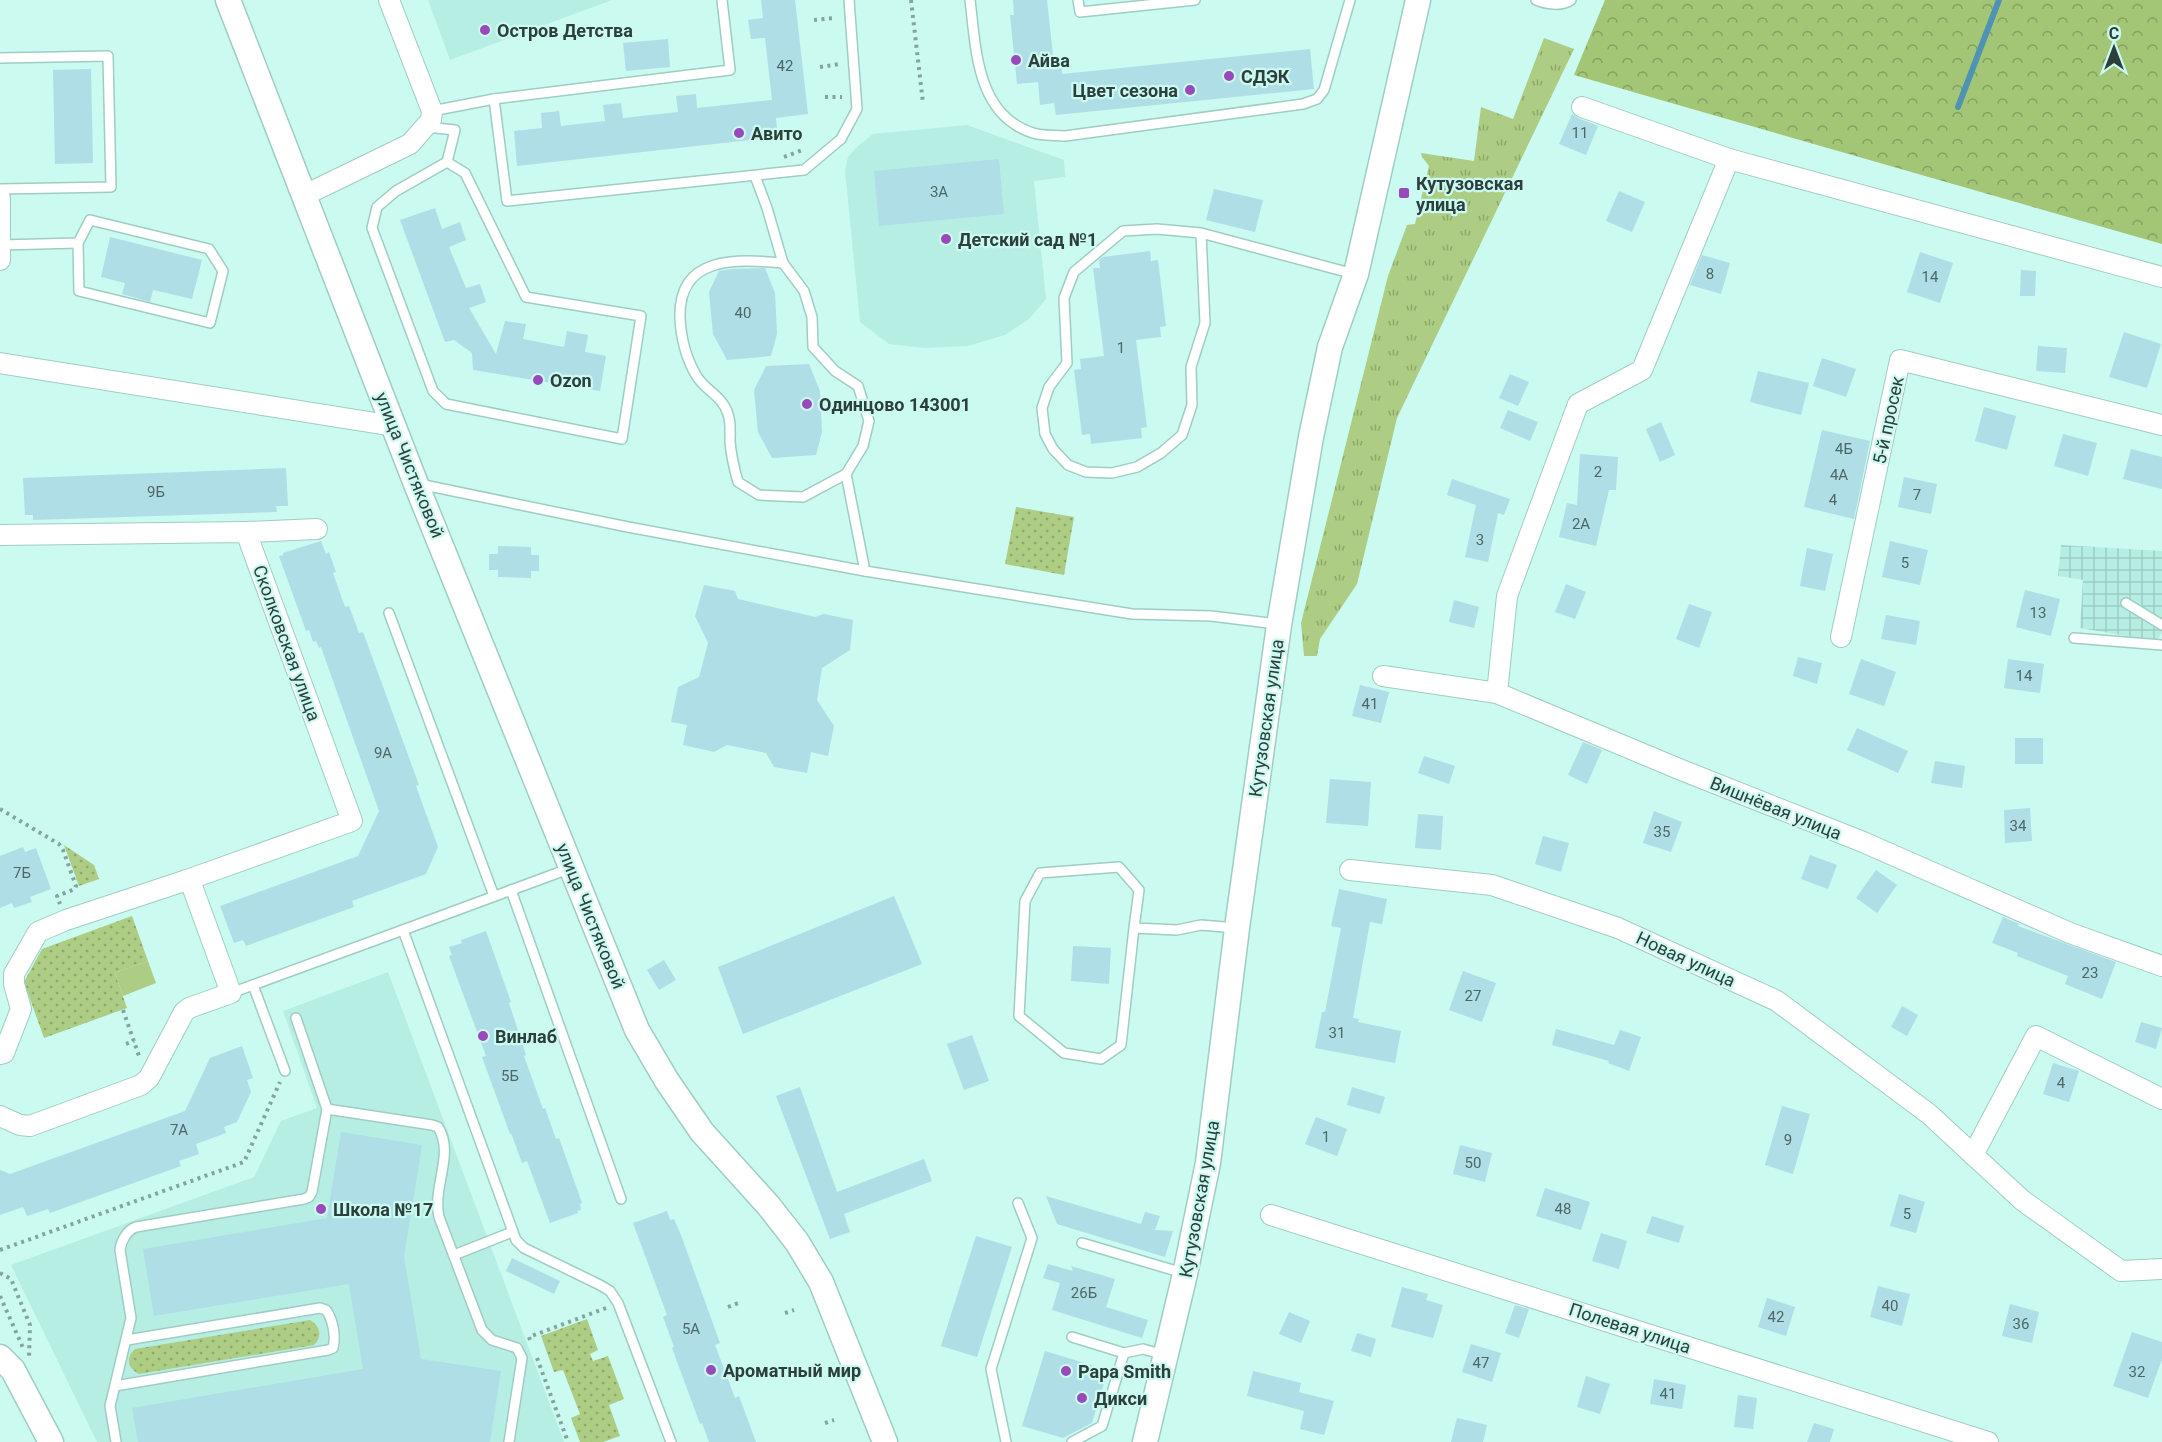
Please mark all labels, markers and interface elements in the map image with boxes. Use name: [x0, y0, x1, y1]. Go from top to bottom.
north arrow: [2084, 18, 2144, 78]
place label: Остров Детства: [497, 20, 633, 41]
marker: Остров Детства: [478, 23, 492, 37]
text: С: [2109, 24, 2119, 43]
place label: Айва: [1028, 50, 1070, 71]
marker: Айва: [1009, 53, 1023, 67]
house number: 42: [777, 57, 793, 75]
place label: СДЭК: [1241, 66, 1290, 87]
marker: СДЭК: [1222, 69, 1236, 83]
place label: Цвет сезона: [1073, 80, 1178, 101]
marker: Цвет сезона: [1183, 83, 1197, 97]
place label: Авито: [751, 123, 803, 144]
house number: 11: [1572, 124, 1588, 142]
marker: Авито: [732, 126, 746, 140]
place label: Кутузовская улица: [1416, 173, 1523, 215]
house number: 3А: [930, 183, 948, 201]
marker: Кутузовская улица: [1397, 186, 1411, 200]
place label: Детский сад №1: [958, 229, 1097, 250]
marker: Детский сад №1: [939, 232, 953, 246]
house number: 8: [1706, 265, 1714, 283]
house number: 14: [1922, 268, 1939, 286]
house number: 40: [735, 304, 751, 322]
house number: 1: [1117, 339, 1125, 357]
place label: Ozon: [550, 370, 592, 391]
marker: Ozon: [531, 373, 545, 387]
street label: 5-й просек: [1868, 374, 1908, 466]
street label: улица Чистяковой: [371, 389, 449, 541]
place label: Одинцово 143001: [819, 394, 971, 415]
marker: Одинцово 143001: [800, 397, 814, 411]
house number: 4Б: [1835, 440, 1853, 458]
house number: 2: [1594, 463, 1602, 481]
house number: 4А: [1830, 466, 1848, 484]
house number: 9Б: [147, 483, 165, 501]
house number: 7: [1913, 486, 1921, 504]
house number: 4: [1829, 491, 1838, 509]
house number: 2А: [1572, 515, 1590, 533]
house number: 3: [1476, 531, 1484, 549]
house number: 5: [1901, 554, 1909, 572]
street label: Сколковская улица: [249, 562, 325, 724]
house number: 13: [2030, 604, 2046, 622]
street label: Кутузовская улица: [1245, 638, 1287, 798]
house number: 14: [2016, 667, 2033, 685]
house number: 41: [1362, 695, 1378, 713]
house number: 9А: [374, 744, 392, 762]
street label: Вишнёвая улица: [1707, 772, 1845, 844]
house number: 34: [2010, 817, 2027, 835]
house number: 35: [1654, 823, 1670, 841]
street label: улица Чистяковой: [552, 840, 630, 992]
house number: 7Б: [13, 864, 31, 882]
street label: Новая улица: [1633, 927, 1739, 991]
house number: 23: [2082, 964, 2098, 982]
house number: 27: [1465, 987, 1481, 1005]
house number: 31: [1329, 1024, 1345, 1042]
place label: Винлаб: [495, 1026, 557, 1047]
marker: Винлаб: [476, 1029, 490, 1043]
house number: 5Б: [501, 1067, 519, 1085]
house number: 4: [2057, 1074, 2066, 1092]
street label: Кутузовская улица: [1175, 1119, 1223, 1279]
house number: 7А: [170, 1121, 188, 1139]
house number: 1: [1322, 1128, 1330, 1146]
house number: 9: [1784, 1131, 1792, 1149]
house number: 50: [1465, 1154, 1481, 1172]
place label: Школа №17: [333, 1199, 433, 1220]
house number: 48: [1555, 1200, 1571, 1218]
marker: Школа №17: [314, 1202, 328, 1216]
house number: 5: [1903, 1205, 1911, 1223]
house number: 26Б: [1071, 1284, 1097, 1302]
house number: 40: [1882, 1297, 1898, 1315]
street label: Полевая улица: [1566, 1298, 1694, 1358]
house number: 42: [1768, 1308, 1784, 1326]
house number: 36: [2013, 1315, 2029, 1333]
house number: 5А: [682, 1320, 700, 1338]
house number: 47: [1473, 1354, 1489, 1372]
place label: Ароматный мир: [723, 1360, 861, 1381]
place label: Papa Smith: [1078, 1361, 1171, 1382]
marker: Ароматный мир: [704, 1363, 718, 1377]
house number: 32: [2129, 1363, 2145, 1381]
marker: Papa Smith: [1059, 1364, 1073, 1378]
house number: 41: [1660, 1385, 1676, 1403]
place label: Дикси: [1094, 1388, 1147, 1409]
marker: Дикси: [1075, 1391, 1089, 1405]

